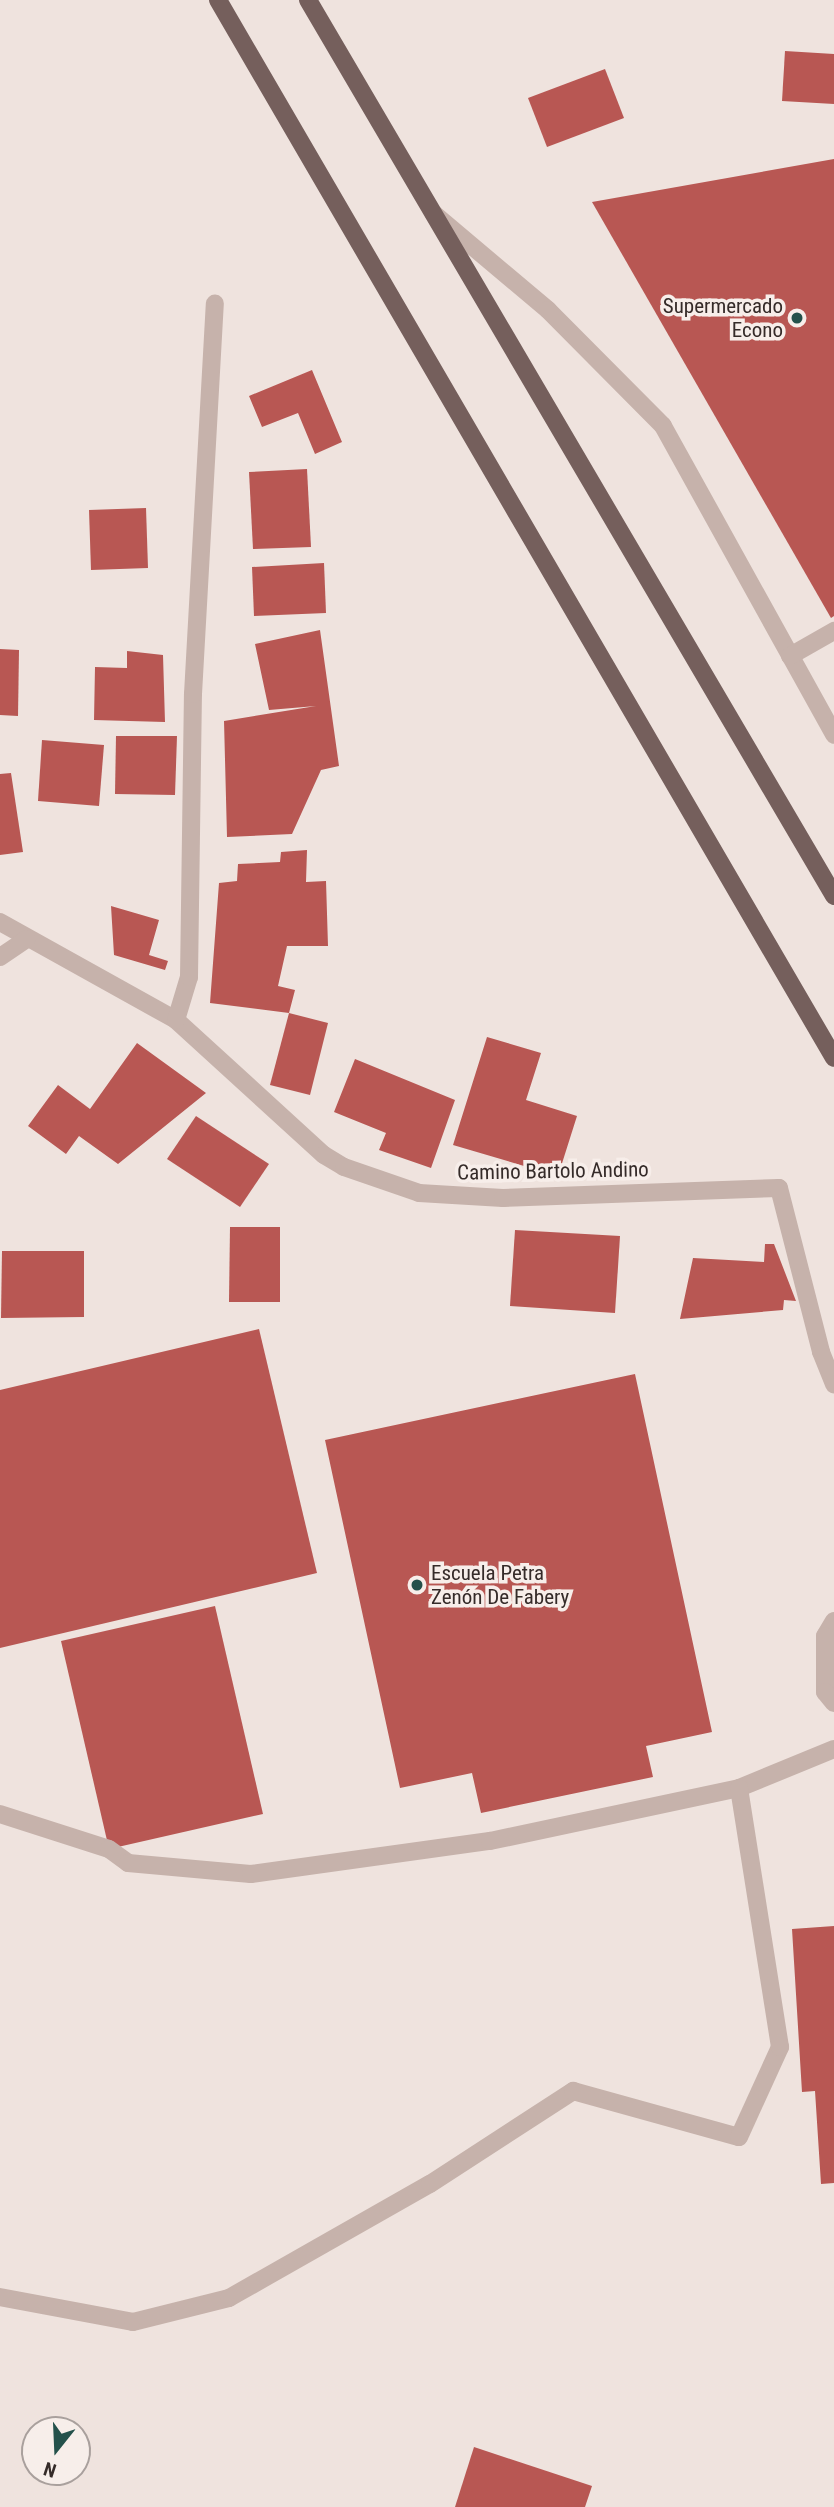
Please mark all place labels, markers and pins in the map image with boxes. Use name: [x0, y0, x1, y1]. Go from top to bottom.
place label: Supermercado Econo: [663, 293, 783, 343]
marker: Supermercado Econo: [789, 310, 805, 326]
place label: Escuela Petra Zenón De Fabery: [431, 1560, 569, 1610]
marker: Escuela Petra Zenón De Fabery: [409, 1577, 425, 1593]

